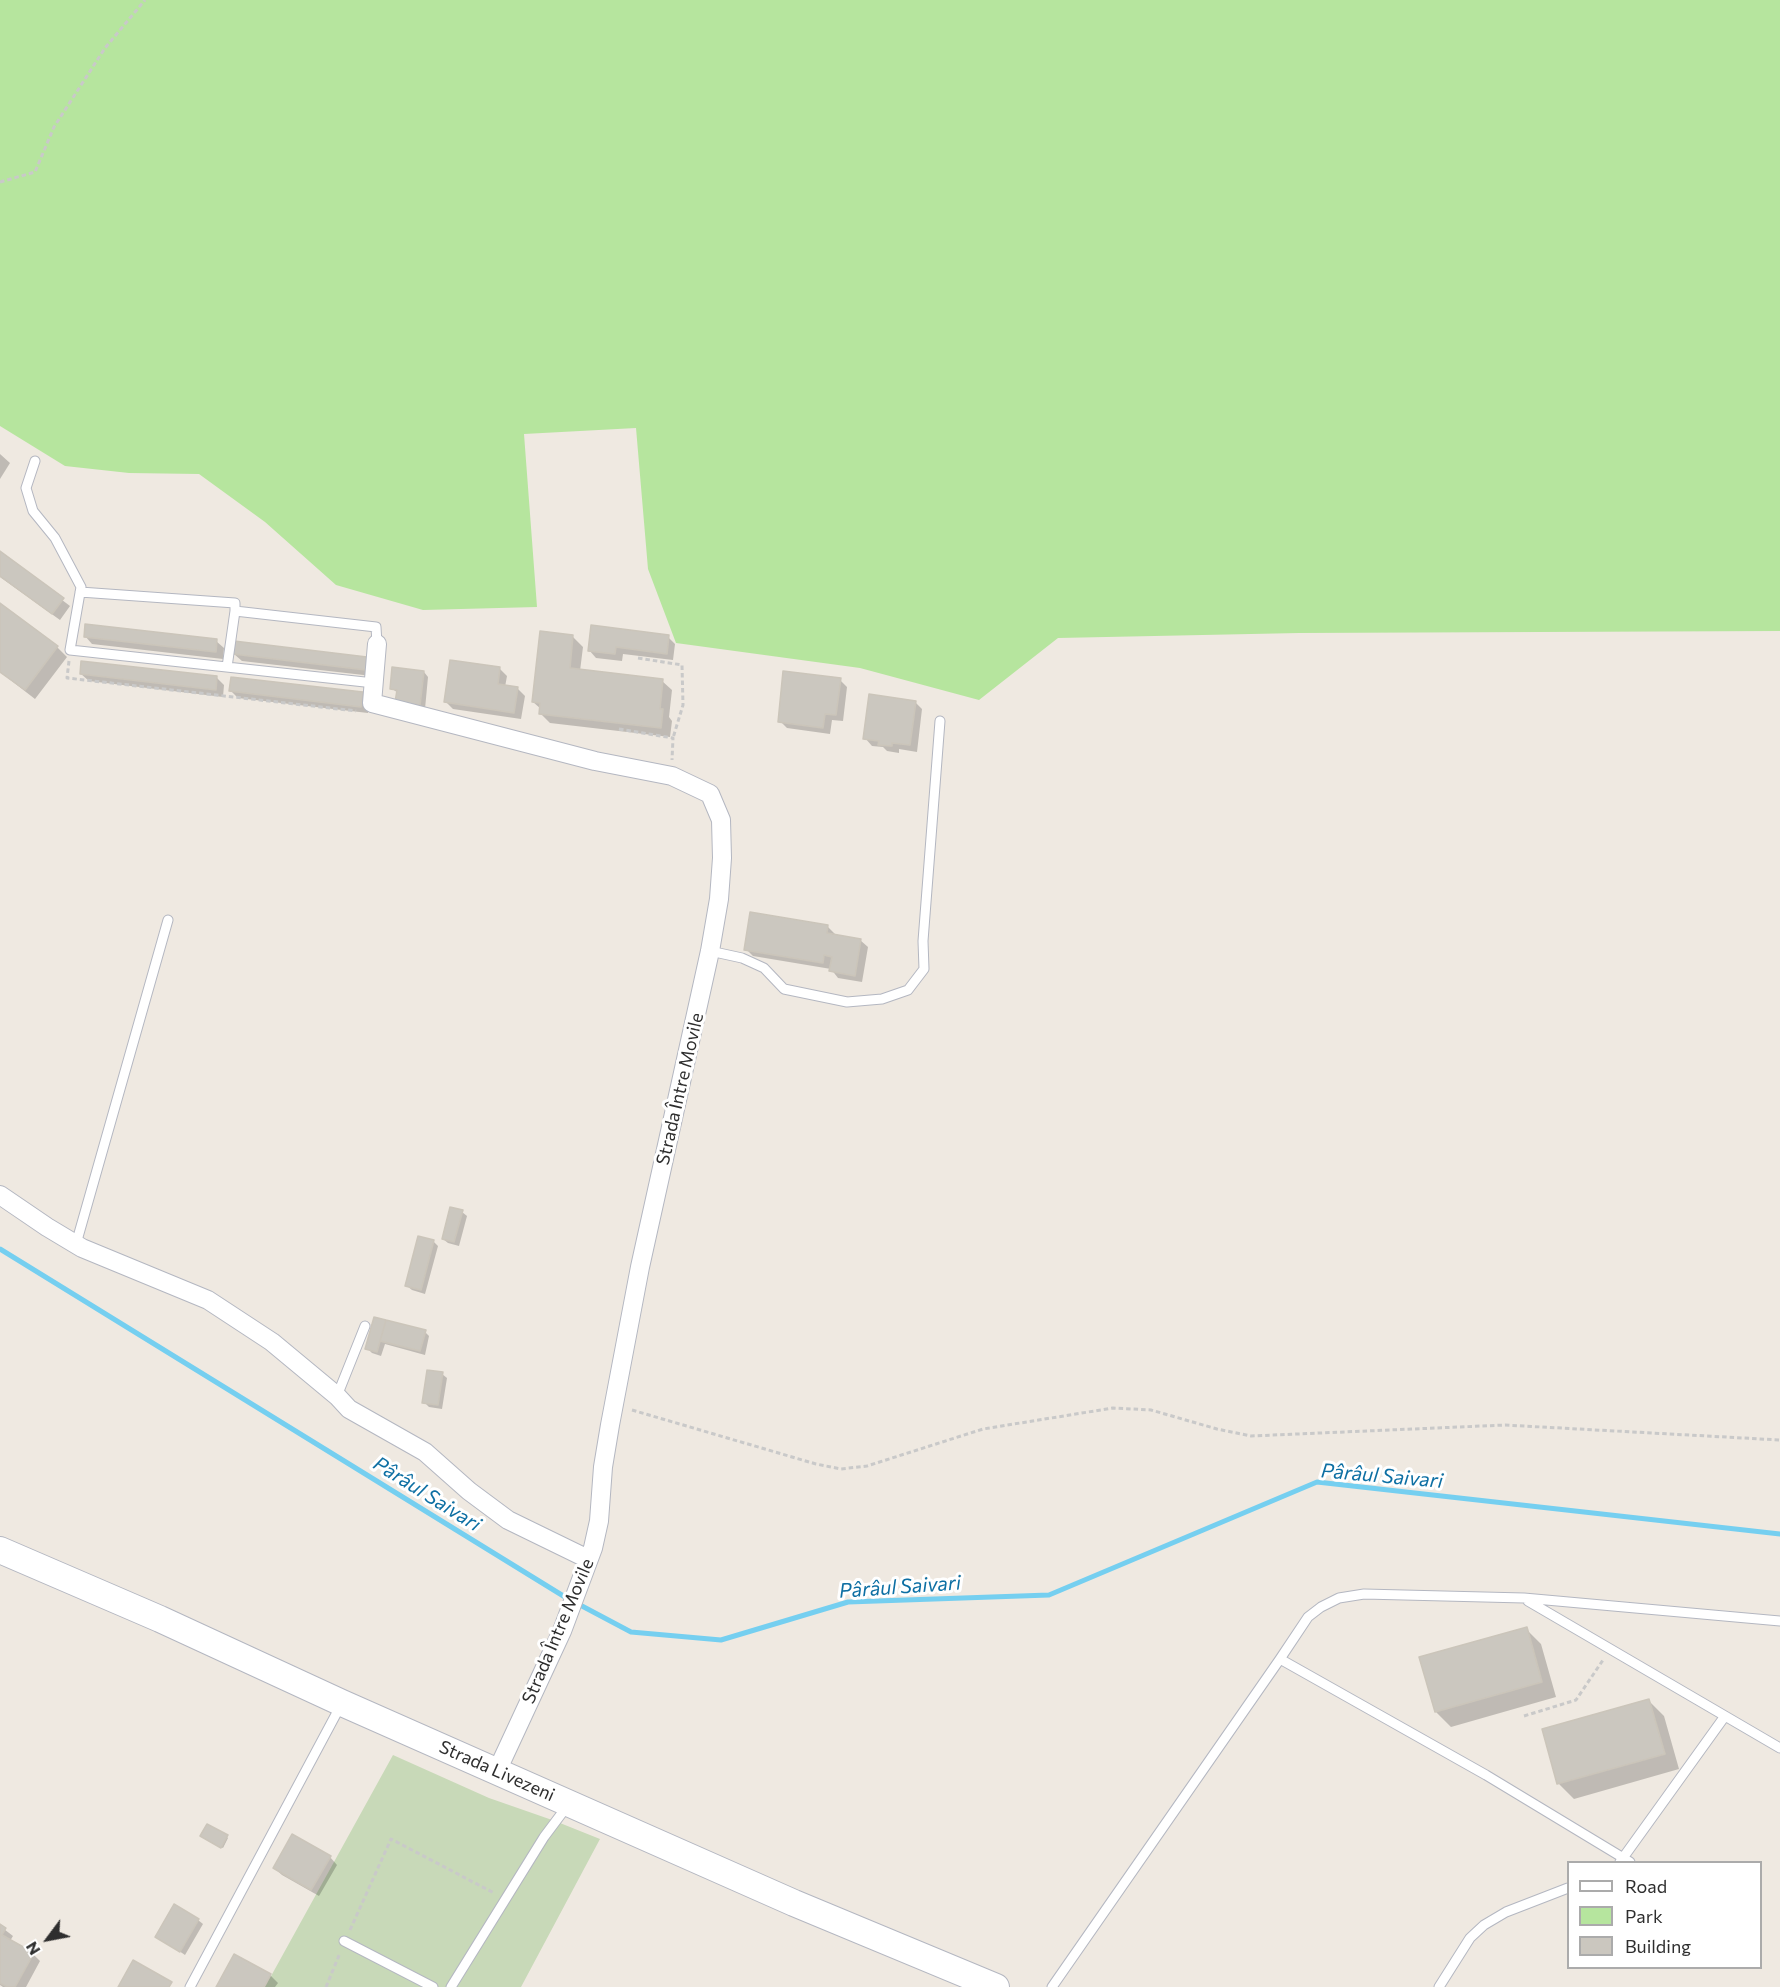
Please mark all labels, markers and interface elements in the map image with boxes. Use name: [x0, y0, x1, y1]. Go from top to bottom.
street label: Strada Între Movile: [652, 1011, 708, 1167]
water label: Pârâul Saivari: [369, 1451, 485, 1537]
water label: Pârâul Saivari: [1320, 1459, 1444, 1493]
street label: Strada Între Movile: [518, 1555, 598, 1707]
water label: Pârâul Saivari: [838, 1571, 962, 1603]
street label: Strada Livezeni: [436, 1736, 558, 1806]
legend: [1567, 1861, 1762, 1969]
text: Road: [1625, 1875, 1667, 1897]
text: Park: [1625, 1905, 1663, 1927]
north arrow: [18, 1909, 78, 1969]
text: Building: [1625, 1935, 1691, 1957]
text: N: [21, 1939, 44, 1959]

